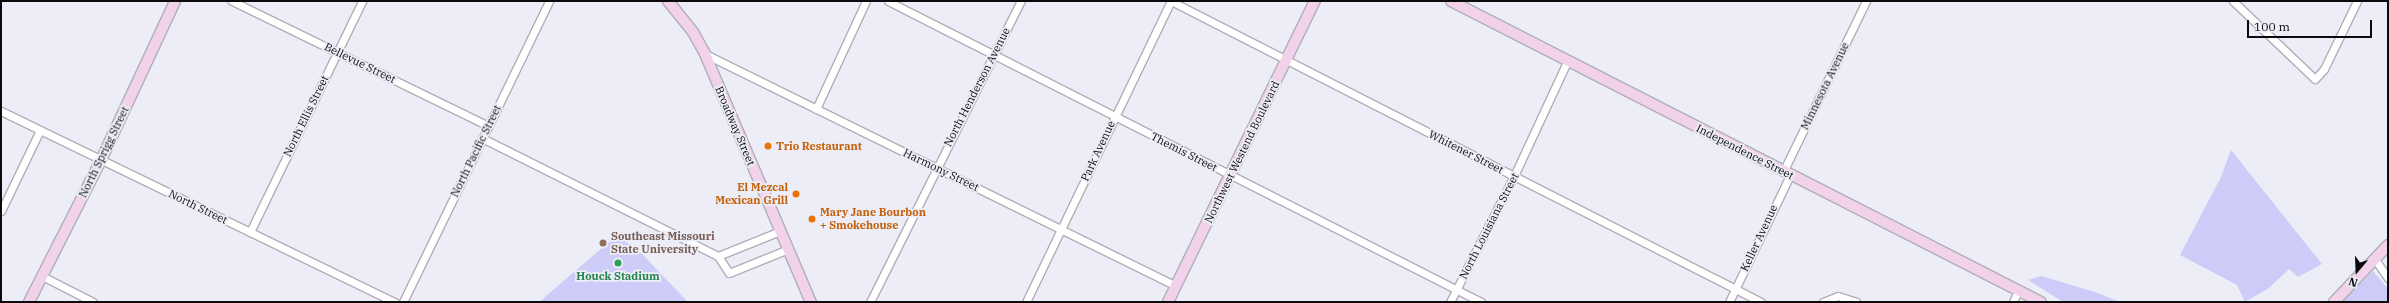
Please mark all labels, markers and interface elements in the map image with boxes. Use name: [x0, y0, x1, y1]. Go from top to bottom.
scale bar: [2249, 12, 2374, 38]
text: 100 m: [2254, 19, 2290, 34]
street label: North Henderson Avenue: [941, 25, 1013, 149]
street label: Bellevue Street: [322, 40, 398, 86]
street label: Minnesota Avenue: [1798, 40, 1852, 132]
street label: North Ellis Street: [281, 73, 331, 159]
street label: Northwest Westend Boulevard: [1202, 79, 1282, 225]
street label: Broadway Street: [712, 84, 758, 168]
street label: North Pacific Street: [448, 103, 504, 199]
street label: North Sprigg Street: [76, 104, 132, 200]
street label: Park Avenue: [1078, 119, 1118, 183]
street label: Independence Street: [1694, 122, 1796, 182]
street label: Whitener Street: [1426, 128, 1506, 176]
street label: Themis Street: [1149, 130, 1219, 174]
place label: Trio Restaurant: [776, 139, 862, 153]
marker: Trio Restaurant: [763, 141, 773, 151]
street label: Harmony Street: [901, 146, 981, 194]
street label: North Louisiana Street: [1456, 171, 1522, 281]
place label: El Mezcal Mexican Grill: [715, 181, 788, 207]
street label: North Street: [166, 187, 230, 227]
marker: El Mezcal Mexican Grill: [791, 189, 801, 199]
street label: Keller Avenue: [1738, 203, 1780, 273]
place label: Mary Jane Bourbon + Smokehouse: [820, 206, 926, 232]
marker: Mary Jane Bourbon + Smokehouse: [807, 214, 817, 224]
place label: Southeast Missouri State University: [611, 230, 715, 256]
marker: Southeast Missouri State University: [598, 238, 608, 248]
north arrow: [2337, 251, 2377, 291]
marker: Houck Stadium: [613, 258, 623, 268]
place label: Houck Stadium: [576, 269, 660, 283]
text: N: [2347, 274, 2359, 290]

